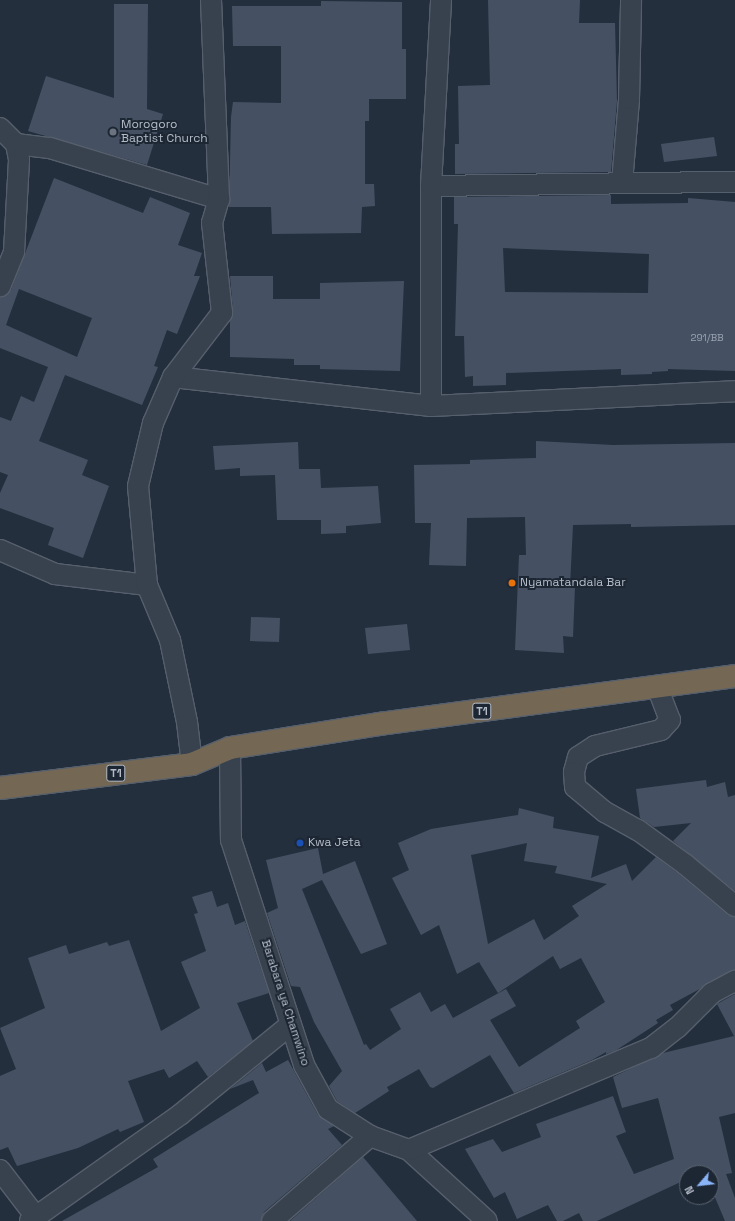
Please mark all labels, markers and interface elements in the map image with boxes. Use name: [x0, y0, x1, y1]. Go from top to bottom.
place label: Morogoro Baptist Church: [121, 118, 208, 146]
marker: Morogoro Baptist Church: [108, 127, 118, 137]
house number: 291/BB: [690, 332, 724, 344]
place label: Nyamatandala Bar: [520, 576, 626, 590]
marker: Nyamatandala Bar: [507, 578, 517, 588]
road number: T1: [472, 702, 492, 720]
road number: T1: [106, 764, 126, 782]
place label: Kwa Jeta: [308, 836, 361, 850]
marker: Kwa Jeta: [295, 838, 305, 848]
street label: Barabara ya Chamwino: [258, 938, 312, 1068]
north arrow: [679, 1165, 719, 1205]
text: N: [681, 1184, 697, 1197]

